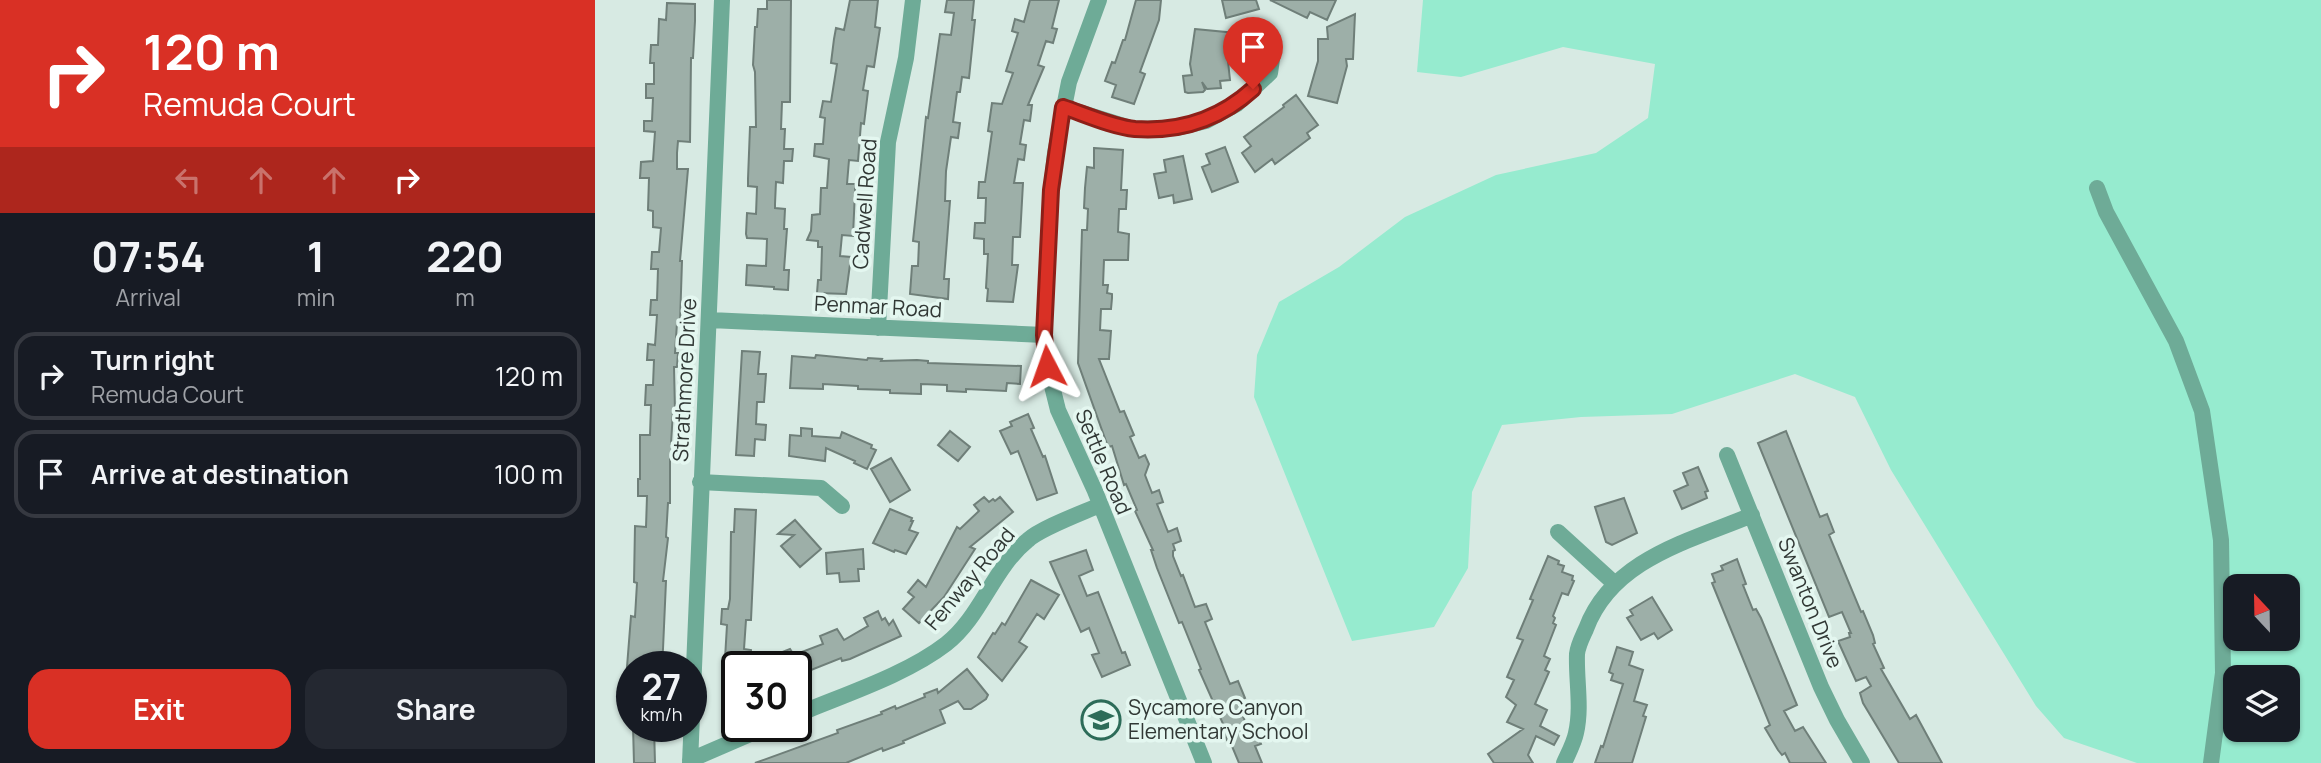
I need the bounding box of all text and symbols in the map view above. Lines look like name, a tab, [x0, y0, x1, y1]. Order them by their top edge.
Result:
pin	[1223, 17, 1283, 89]
text: 120 m	[143, 18, 280, 85]
icon: right	[28, 28, 119, 119]
icon: arrive	[1234, 28, 1272, 66]
text: Remuda Court	[143, 82, 356, 126]
street label: Cadwell Road	[845, 138, 883, 270]
icon: left	[169, 161, 207, 199]
icon: ahead	[242, 161, 280, 199]
icon: ahead	[315, 161, 353, 199]
icon: right	[388, 161, 426, 199]
text: 07:54	[91, 227, 206, 285]
text: 1	[307, 227, 325, 285]
text: 220	[426, 227, 504, 285]
text: Arrival	[116, 281, 181, 313]
text: min	[297, 281, 335, 313]
text: m	[455, 281, 475, 313]
street label: Penmar Road	[813, 289, 943, 323]
street label: Strathmore Drive	[666, 297, 702, 463]
position arrow	[1010, 329, 1084, 403]
text: Turn right	[91, 342, 215, 378]
icon: right	[32, 357, 70, 395]
text: 120 m	[495, 358, 563, 394]
text: Remuda Court	[91, 378, 244, 410]
street label: Settle Road	[1069, 405, 1139, 519]
icon: arrive	[32, 455, 70, 493]
text: Arrive at destination	[91, 456, 349, 492]
text: 100 m	[494, 456, 563, 492]
street label: Fenway Road	[918, 521, 1021, 636]
street label: Swanton Drive	[1772, 533, 1850, 672]
north arrow	[2223, 574, 2299, 651]
map controls	[2223, 574, 2300, 742]
speed limit sign: 30	[721, 651, 812, 742]
text: 27	[642, 663, 681, 711]
button: layers	[2223, 665, 2300, 742]
button: Exit	[28, 669, 291, 749]
button: Share	[305, 669, 567, 749]
place label: Sycamore Canyon Elementary School	[1128, 693, 1309, 745]
school or university icon: Sycamore Canyon Elementary School	[1080, 699, 1122, 741]
text: km/h	[641, 702, 682, 726]

